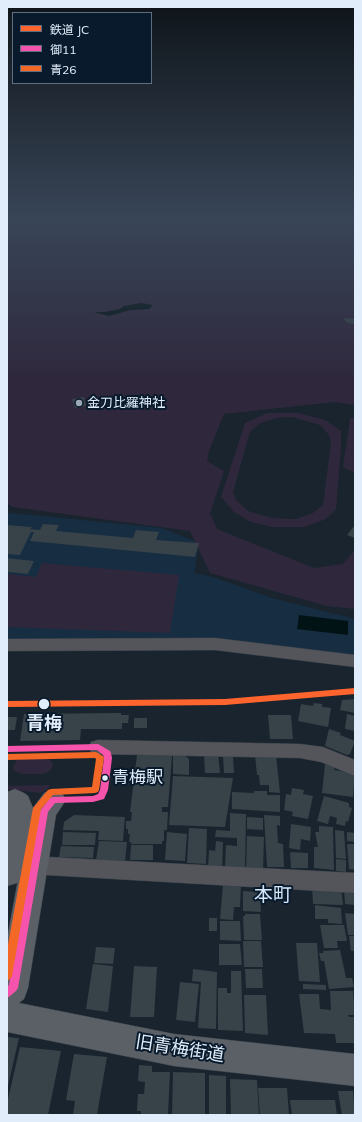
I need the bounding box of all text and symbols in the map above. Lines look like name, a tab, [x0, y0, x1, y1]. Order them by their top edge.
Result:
legend	[12, 12, 152, 84]
text: 鉄道 JC	[50, 22, 89, 37]
text: 御11	[50, 42, 76, 57]
text: 青26	[50, 62, 76, 77]
place label: 金刀比羅神社	[87, 395, 165, 411]
marker: 金刀比羅神社	[74, 398, 84, 408]
marker: 青梅	[37, 697, 51, 711]
place label: 青梅	[26, 713, 62, 735]
place label: 青梅駅	[112, 768, 163, 788]
marker: 青梅駅	[100, 773, 110, 783]
district label: 本町	[254, 884, 292, 906]
street label: 旧青梅街道	[134, 1031, 226, 1067]

